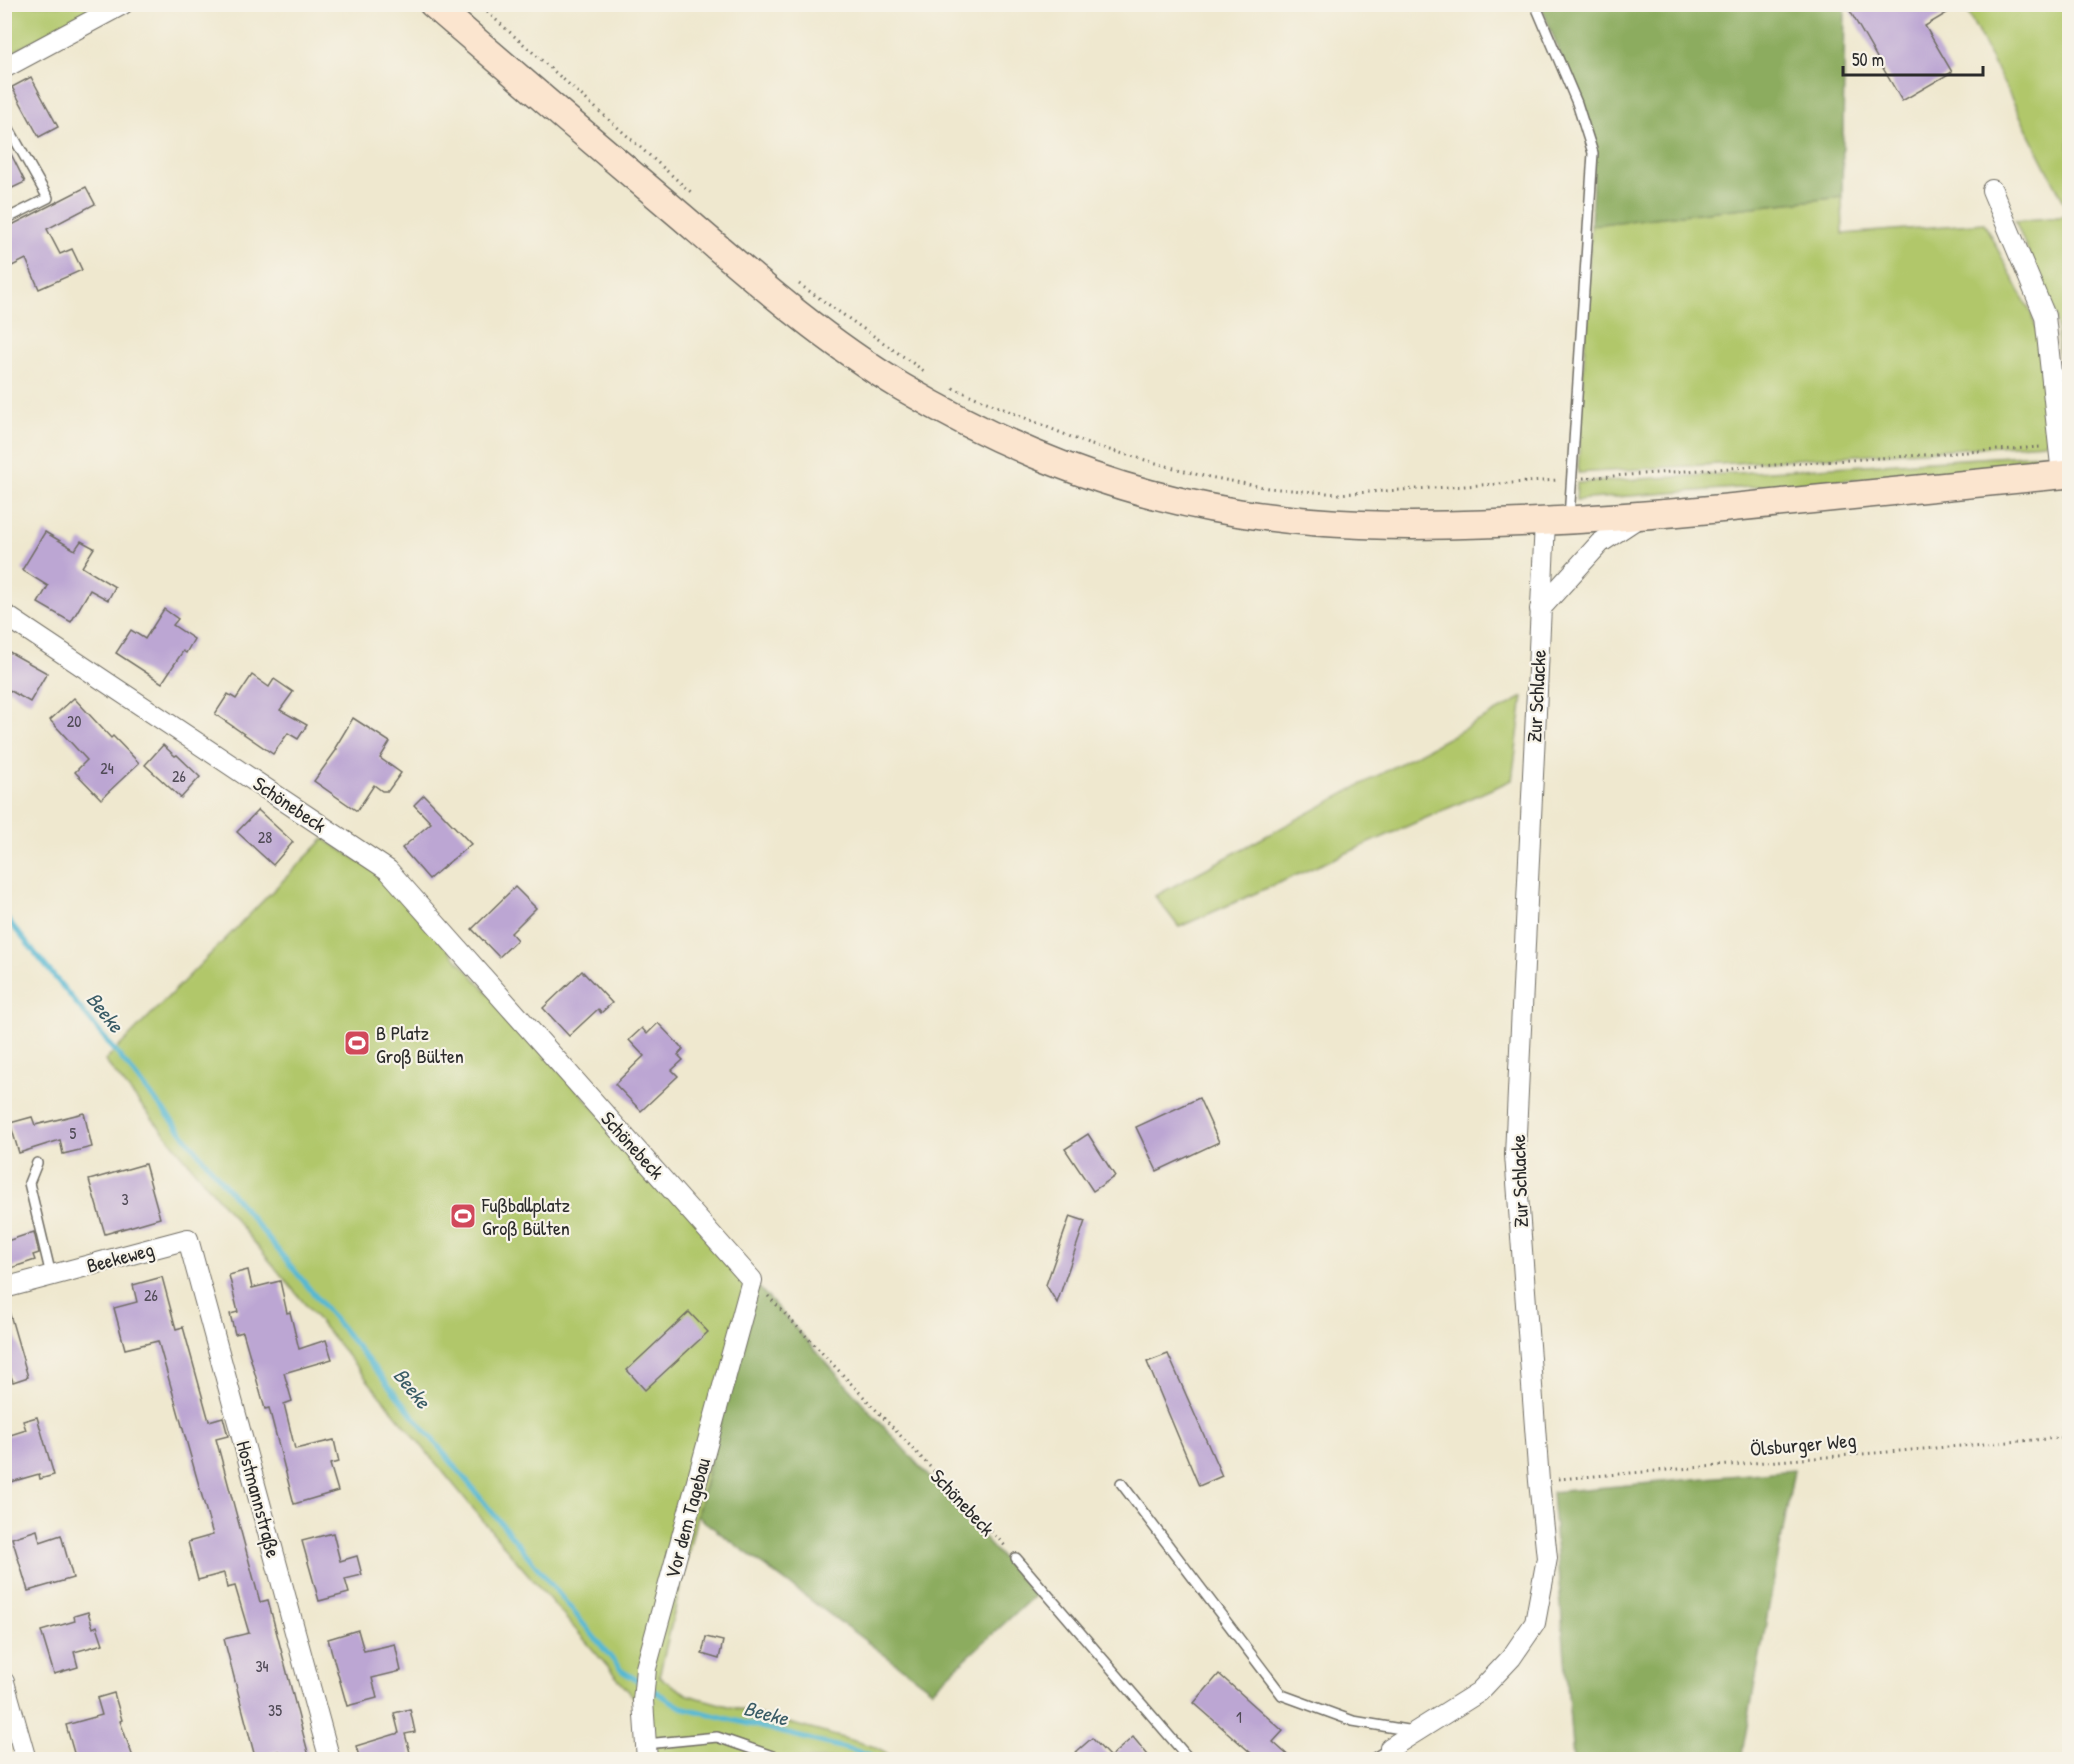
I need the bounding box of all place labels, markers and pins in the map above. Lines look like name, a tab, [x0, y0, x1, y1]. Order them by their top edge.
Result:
place label: B Platz Groß Bülten	[376, 1019, 464, 1069]
sports icon: B Platz Groß Bülten	[342, 1028, 372, 1058]
place label: Fußballplatz Groß Bülten	[481, 1191, 570, 1241]
sports icon: Fußballplatz Groß Bülten	[448, 1201, 478, 1231]

